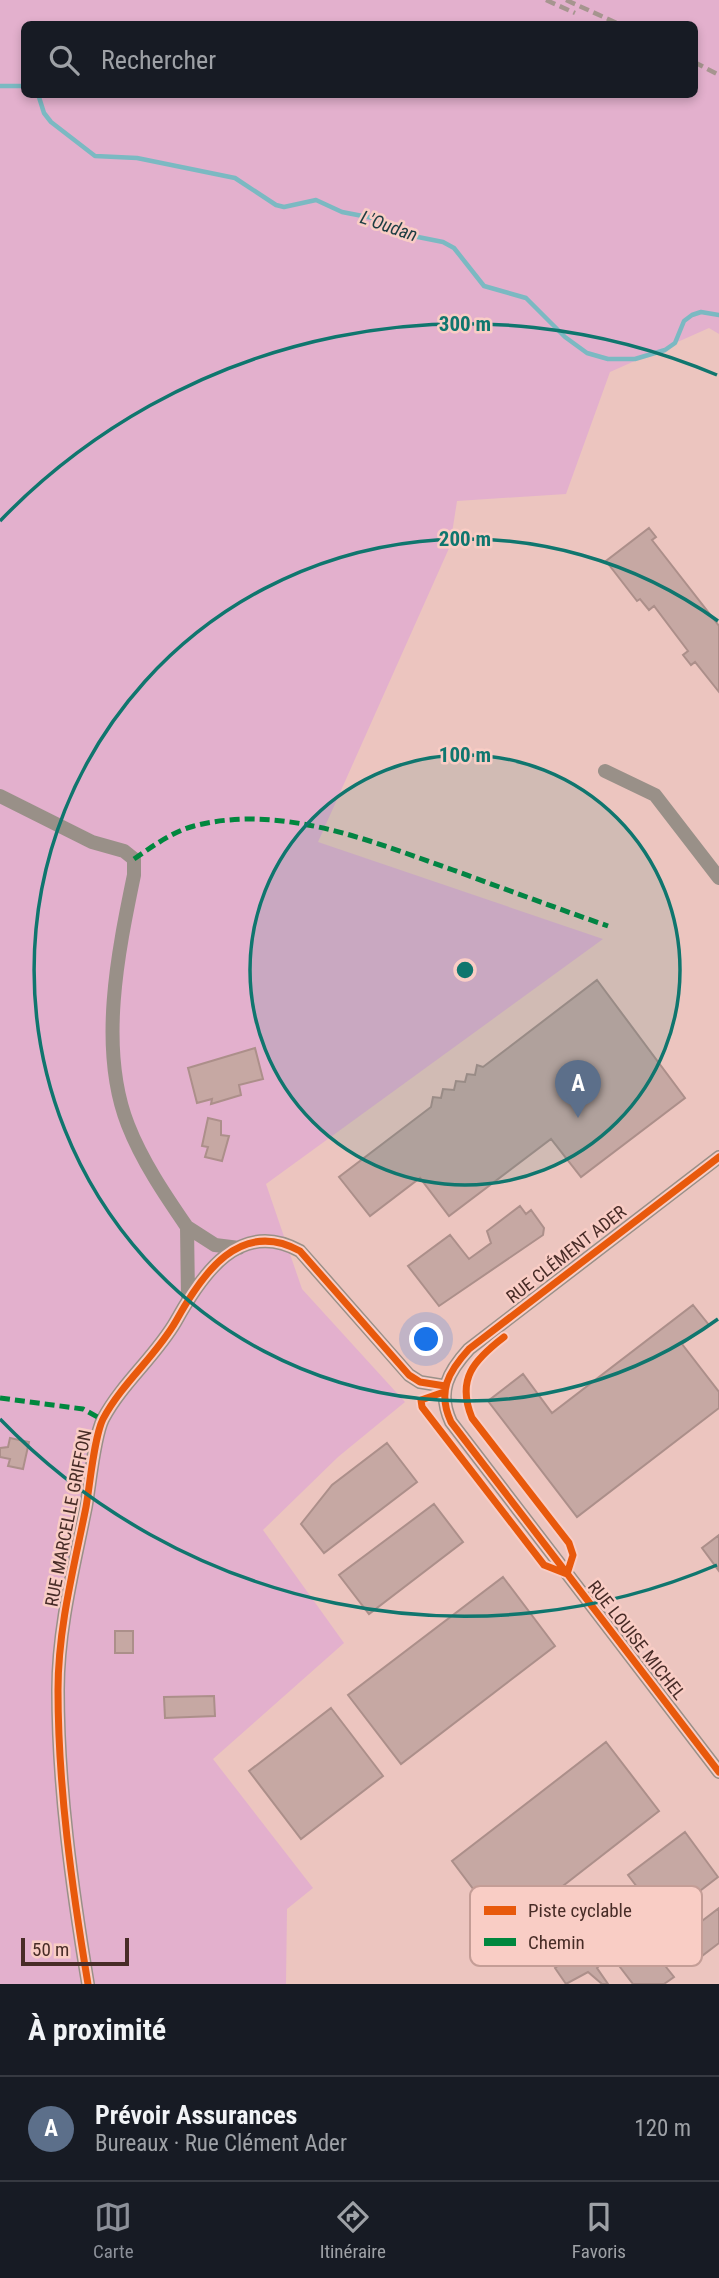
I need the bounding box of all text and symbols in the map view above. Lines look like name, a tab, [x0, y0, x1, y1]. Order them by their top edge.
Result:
search box	[21, 21, 698, 98]
icon: search	[45, 41, 83, 79]
text: Rechercher	[101, 45, 216, 75]
water label: L'Oudan	[357, 206, 421, 246]
text: 300 m	[439, 312, 491, 336]
text: 200 m	[439, 527, 491, 551]
text: 100 m	[439, 743, 491, 767]
centre of rings	[453, 958, 477, 982]
pin: A	[555, 1060, 601, 1118]
street label: RUE CLÉMENT ADER	[502, 1200, 630, 1307]
your location	[409, 1322, 443, 1356]
street label: RUE MARCELLE GRIFFON	[41, 1428, 95, 1608]
street label: RUE LOUISE MICHEL	[584, 1576, 690, 1704]
legend	[470, 1886, 702, 1966]
text: Piste cyclable	[528, 1899, 632, 1922]
text: Chemin	[528, 1931, 585, 1954]
scale bar	[21, 1935, 130, 1967]
text: 50 m	[32, 1938, 69, 1961]
text: À proximité	[28, 2012, 166, 2047]
text: Prévoir Assurances	[95, 2100, 297, 2130]
text: A	[44, 2115, 58, 2142]
text: 120 m	[634, 2115, 691, 2142]
text: Bureaux · Rue Clément Ader	[95, 2130, 347, 2157]
tab: Carte	[93, 2198, 134, 2263]
tab: Itinéraire	[320, 2198, 386, 2263]
tab: Favoris	[572, 2198, 626, 2263]

